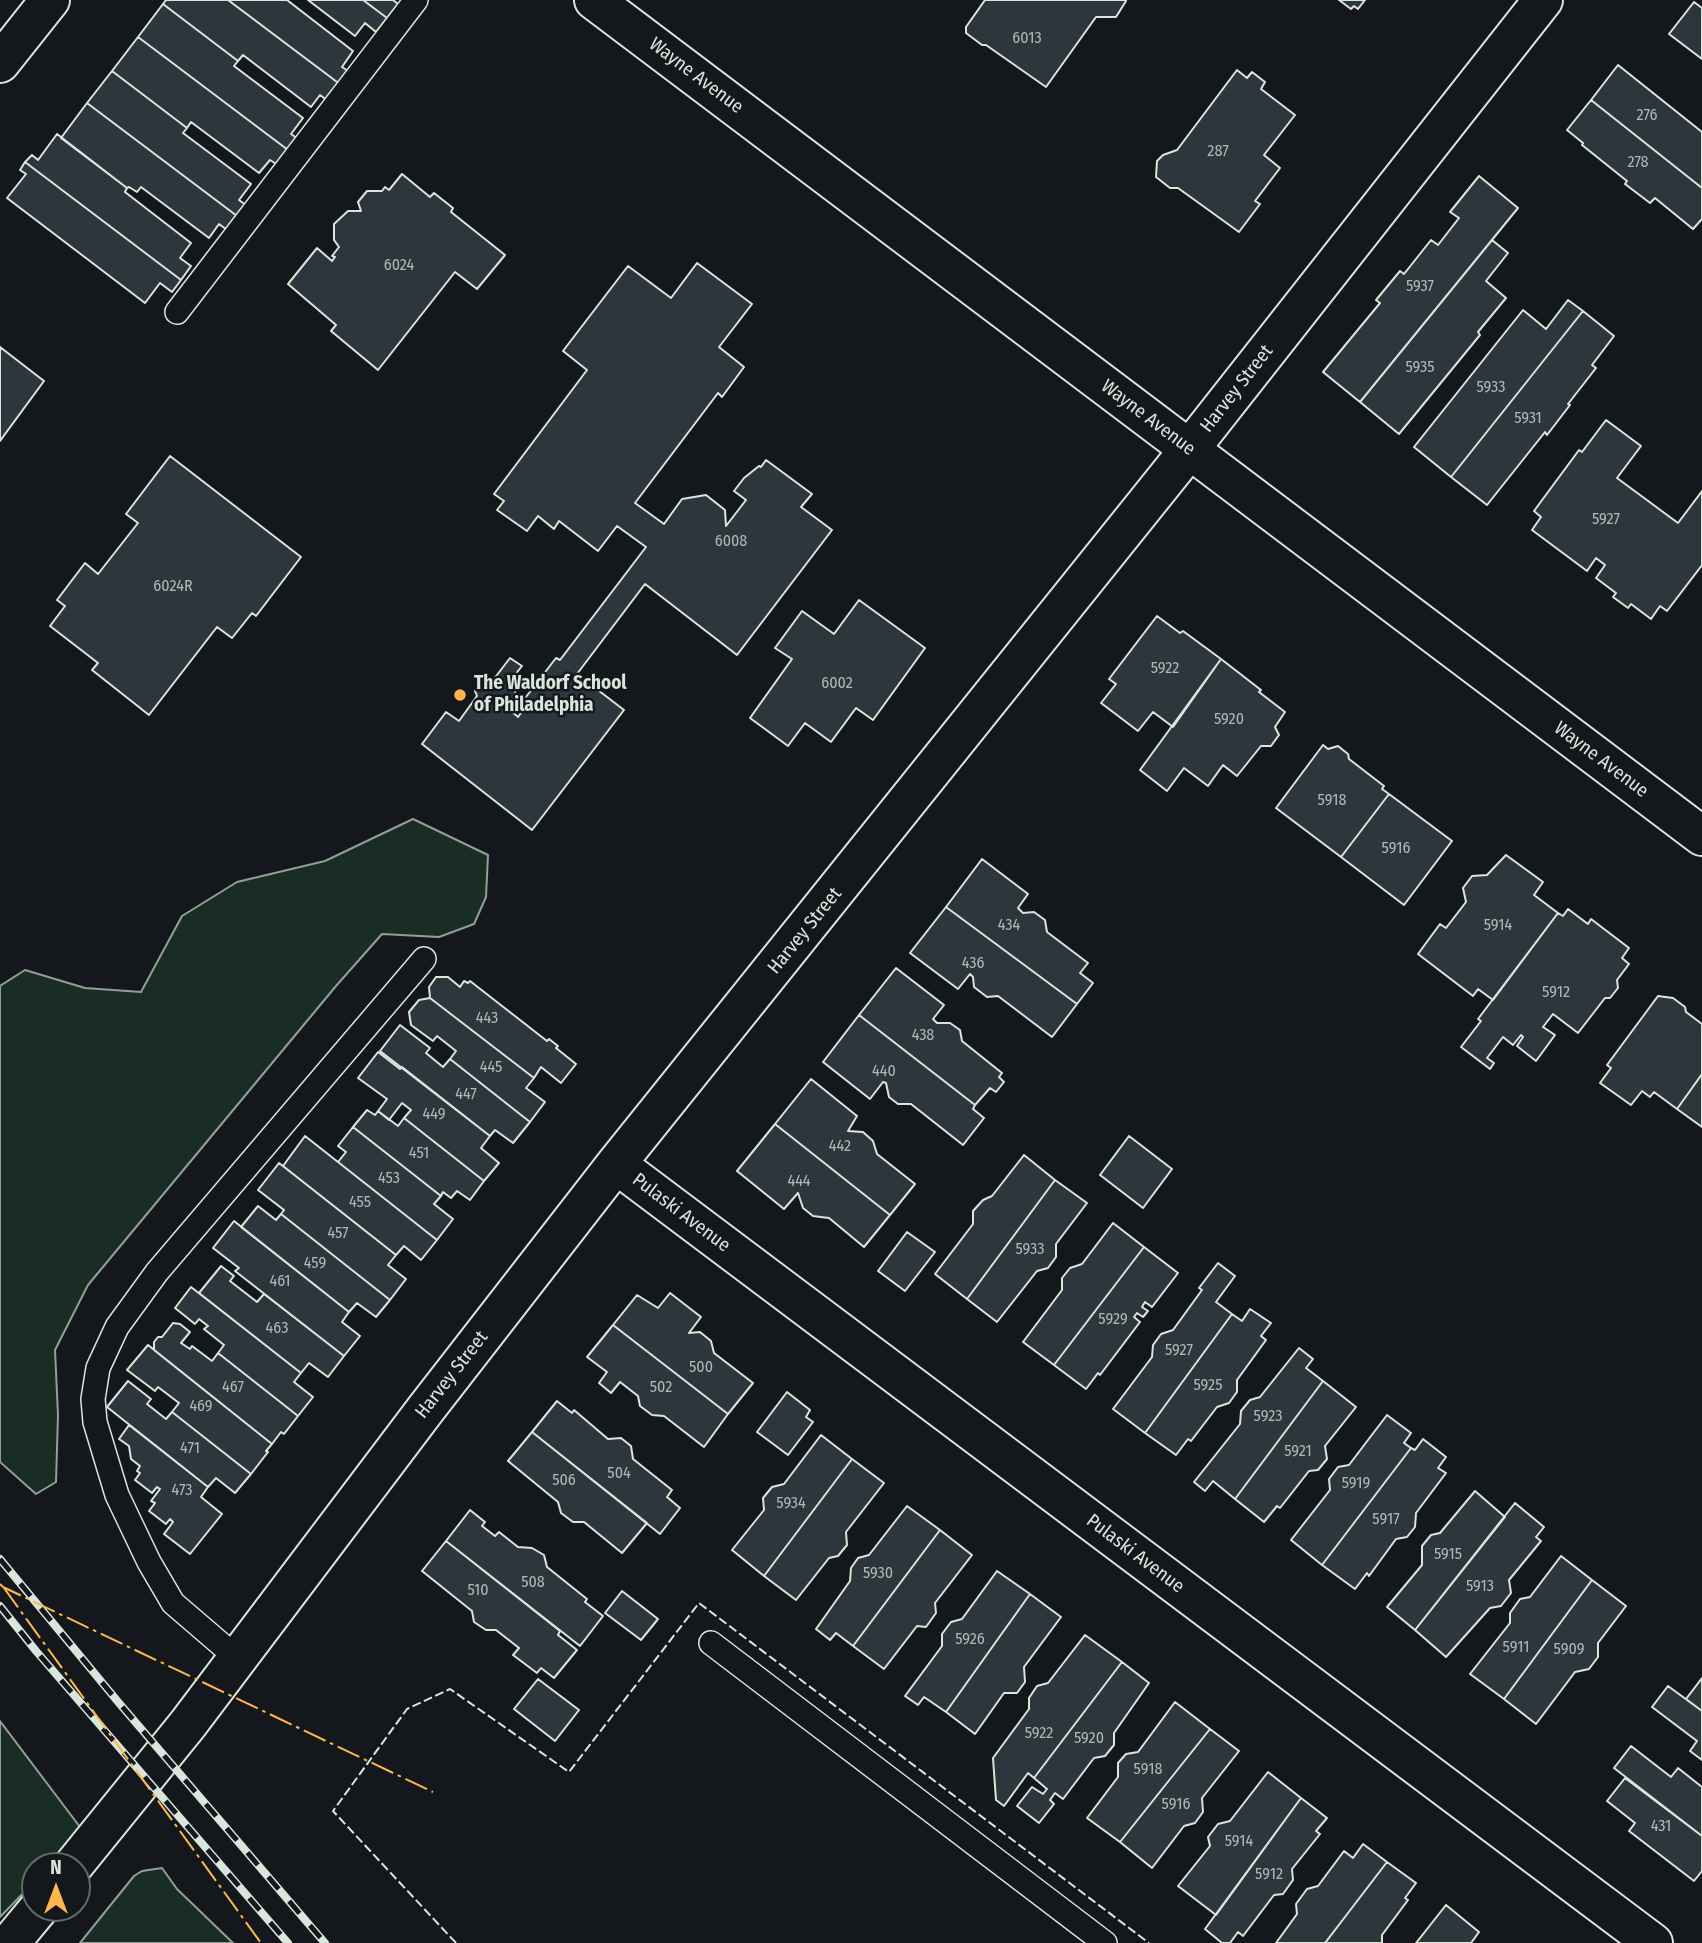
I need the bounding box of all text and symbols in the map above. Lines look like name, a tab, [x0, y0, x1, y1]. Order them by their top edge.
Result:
house number: 6013	[1012, 29, 1042, 49]
street label: Wayne Avenue	[644, 33, 748, 119]
house number: 276	[1637, 106, 1657, 126]
house number: 287	[1207, 142, 1229, 162]
house number: 278	[1627, 153, 1649, 173]
house number: 6024	[384, 256, 414, 276]
house number: 5937	[1406, 277, 1434, 297]
street label: Harvey Street	[1196, 341, 1278, 437]
house number: 5935	[1405, 358, 1435, 378]
street label: Wayne Avenue	[1096, 375, 1200, 461]
house number: 5933	[1477, 378, 1505, 398]
house number: 5931	[1514, 409, 1542, 429]
house number: 5927	[1592, 510, 1620, 530]
house number: 6008	[715, 532, 747, 552]
house number: 6024R	[153, 577, 193, 597]
house number: 5922	[1151, 659, 1179, 679]
place label: The Waldorf School of Philadelphia	[474, 673, 627, 717]
house number: 6002	[821, 674, 853, 694]
marker: The Waldorf School of Philadelphia	[452, 687, 468, 703]
house number: 5920	[1214, 710, 1244, 730]
street label: Wayne Avenue	[1549, 717, 1653, 803]
house number: 5918	[1318, 791, 1346, 811]
house number: 5916	[1382, 839, 1410, 859]
street label: Harvey Street	[763, 883, 847, 979]
house number: 434	[998, 916, 1020, 936]
house number: 5914	[1484, 916, 1512, 936]
house number: 436	[962, 954, 984, 974]
house number: 5912	[1542, 983, 1570, 1003]
house number: 443	[476, 1009, 498, 1029]
house number: 438	[912, 1026, 934, 1046]
house number: 445	[480, 1058, 502, 1078]
house number: 440	[872, 1062, 896, 1082]
house number: 447	[455, 1085, 477, 1105]
house number: 449	[423, 1105, 445, 1125]
house number: 442	[829, 1137, 851, 1157]
house number: 451	[409, 1144, 429, 1164]
house number: 453	[378, 1169, 400, 1189]
street label: Pulaski Avenue	[627, 1169, 735, 1257]
house number: 444	[787, 1172, 811, 1192]
house number: 455	[349, 1193, 371, 1213]
house number: 457	[327, 1224, 349, 1244]
house number: 5933	[1016, 1240, 1044, 1260]
house number: 459	[304, 1254, 326, 1274]
house number: 461	[269, 1272, 291, 1292]
house number: 5929	[1098, 1310, 1128, 1330]
house number: 463	[266, 1319, 288, 1339]
street label: Harvey Street	[411, 1327, 493, 1423]
house number: 5927	[1165, 1341, 1193, 1361]
house number: 500	[689, 1358, 713, 1378]
house number: 5925	[1193, 1376, 1223, 1396]
house number: 467	[222, 1378, 244, 1398]
house number: 502	[650, 1378, 672, 1398]
house number: 469	[189, 1397, 213, 1417]
house number: 5923	[1254, 1407, 1282, 1427]
house number: 471	[180, 1439, 200, 1459]
house number: 5921	[1284, 1442, 1312, 1462]
house number: 504	[607, 1464, 631, 1484]
house number: 506	[552, 1471, 576, 1491]
house number: 5919	[1342, 1474, 1370, 1494]
house number: 473	[171, 1481, 193, 1501]
house number: 5934	[776, 1494, 806, 1514]
street label: Pulaski Avenue	[1081, 1510, 1189, 1598]
house number: 5917	[1372, 1510, 1400, 1530]
house number: 5915	[1434, 1545, 1462, 1565]
house number: 5930	[863, 1564, 893, 1584]
house number: 508	[521, 1573, 545, 1593]
house number: 5913	[1466, 1577, 1494, 1597]
house number: 510	[467, 1581, 489, 1601]
house number: 5926	[955, 1630, 985, 1650]
house number: 5911	[1503, 1638, 1529, 1658]
house number: 5909	[1554, 1640, 1584, 1660]
house number: 5922	[1025, 1724, 1053, 1744]
house number: 5920	[1074, 1729, 1104, 1749]
house number: 5918	[1134, 1760, 1162, 1780]
house number: 5916	[1162, 1795, 1190, 1815]
house number: 431	[1651, 1817, 1671, 1837]
house number: 5914	[1225, 1832, 1253, 1852]
north arrow	[21, 1852, 91, 1922]
text: N	[50, 1856, 62, 1879]
house number: 5912	[1255, 1865, 1283, 1885]

